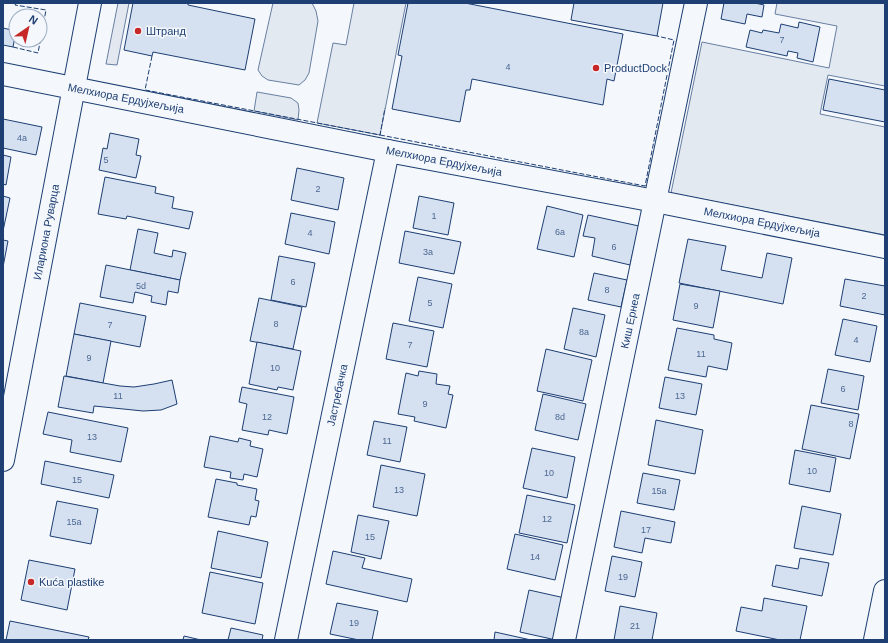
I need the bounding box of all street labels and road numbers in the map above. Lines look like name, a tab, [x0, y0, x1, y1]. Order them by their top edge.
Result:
street label: Мелхиора Ердујхељија	[67, 81, 186, 115]
street label: Мелхиора Ердујхељија	[385, 144, 504, 178]
street label: Илариона Руварца	[31, 182, 61, 281]
street label: Мелхиора Ердујхељија	[703, 205, 822, 239]
street label: Киш Ернеа	[618, 291, 642, 350]
street label: Јастребачка	[325, 362, 350, 427]

